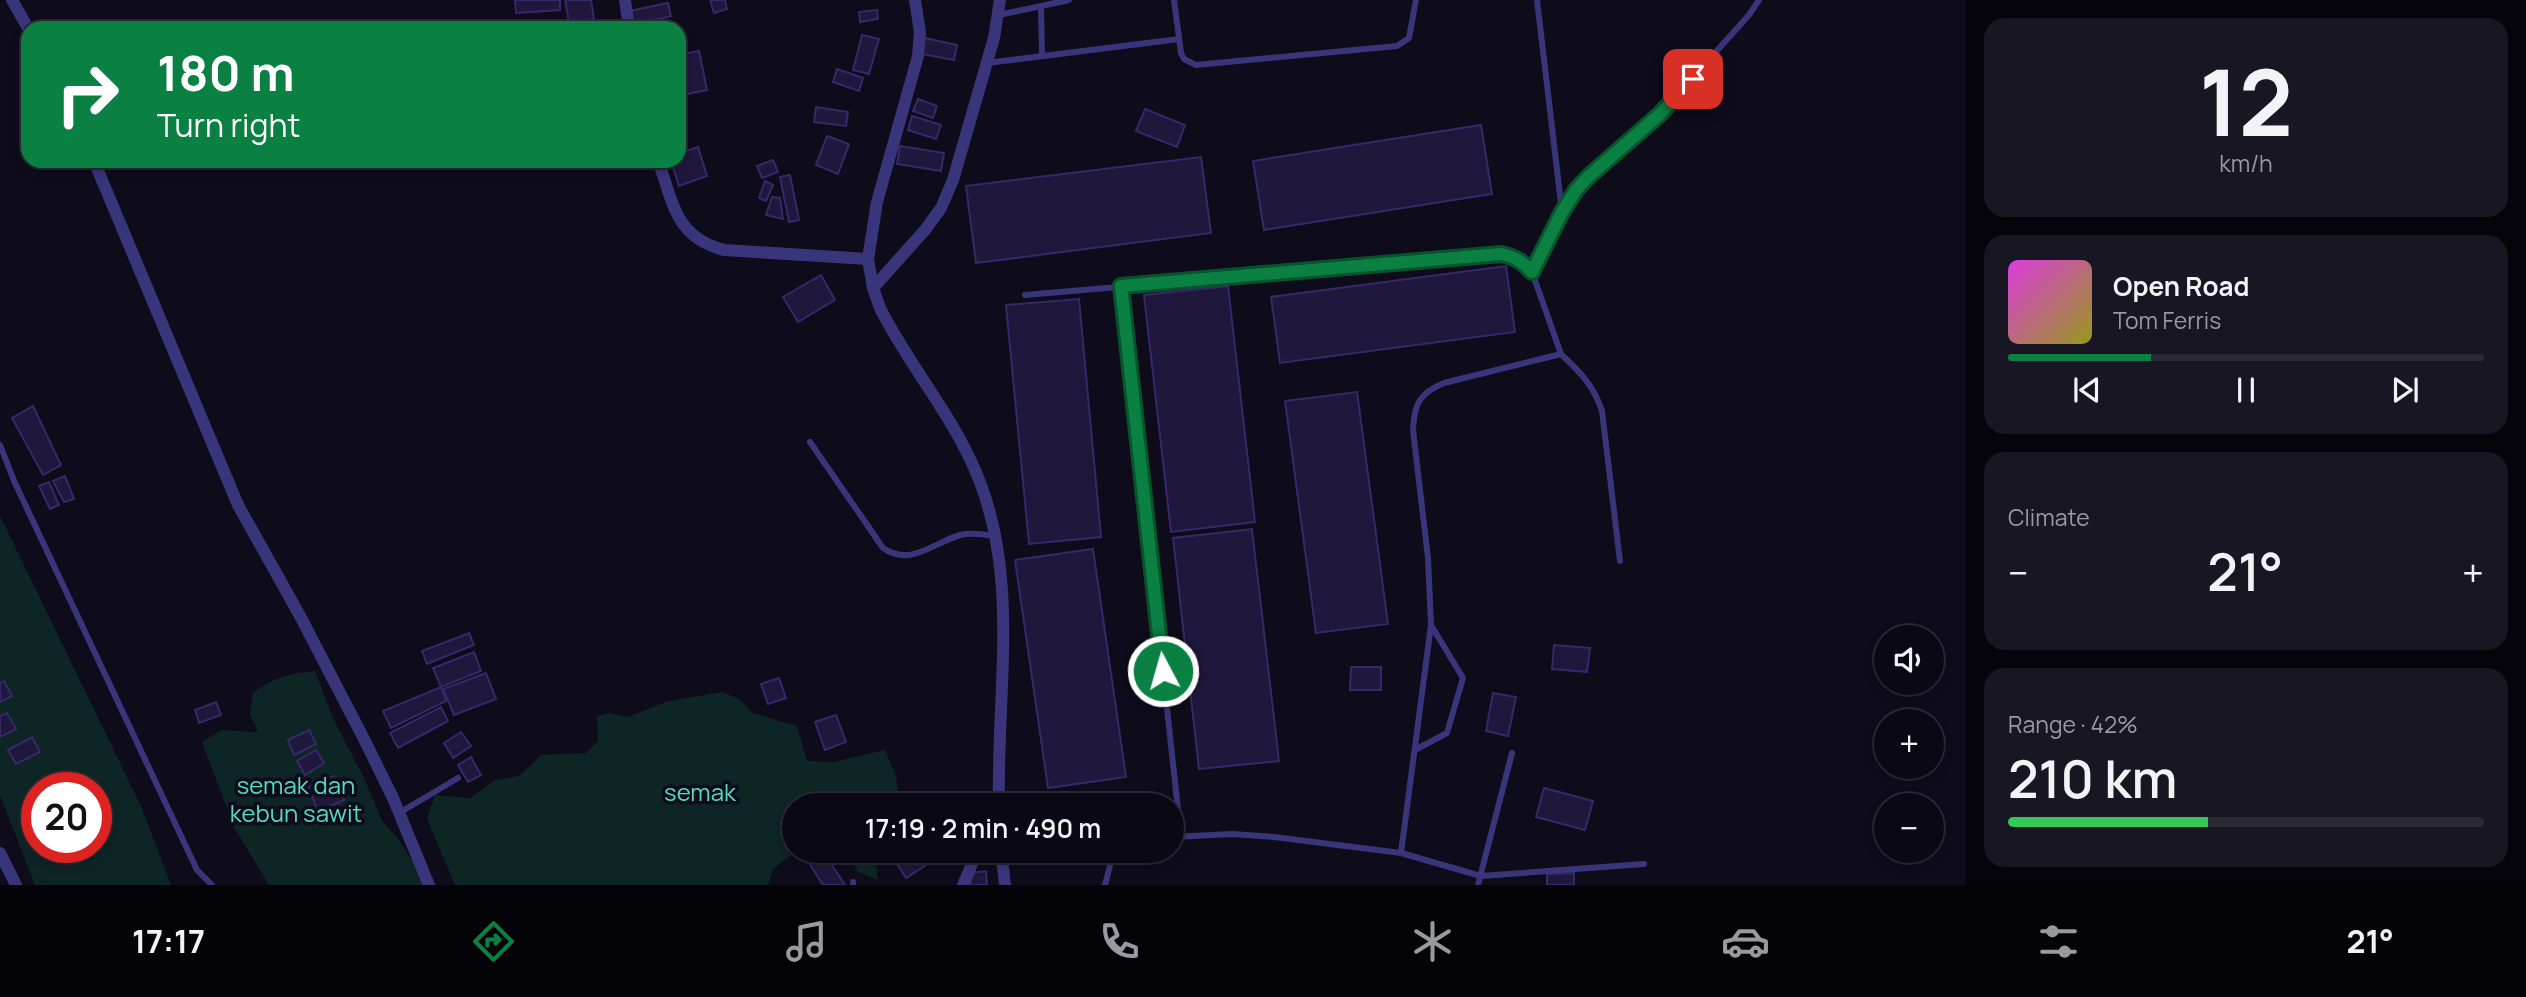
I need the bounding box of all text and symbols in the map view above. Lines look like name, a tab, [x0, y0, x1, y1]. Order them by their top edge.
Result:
text: 180 m	[157, 39, 295, 106]
text: 12	[2199, 39, 2293, 163]
icon: right	[42, 49, 133, 140]
pin	[1663, 49, 1723, 109]
icon: arrive	[1674, 60, 1712, 98]
text: Turn right	[157, 103, 300, 147]
text: km/h	[2219, 147, 2273, 179]
text: Open Road	[2113, 268, 2249, 304]
text: Tom Ferris	[2113, 304, 2221, 336]
icon: previous	[2068, 371, 2106, 409]
icon: pause	[2227, 371, 2265, 409]
icon: next	[2386, 371, 2424, 409]
text: Climate	[2008, 501, 2090, 533]
text: 21°	[2207, 536, 2283, 607]
text: −	[2008, 546, 2029, 598]
text: +	[2462, 546, 2484, 598]
map controls	[1874, 625, 1944, 863]
button: sound	[1874, 625, 1944, 695]
position arrow	[1126, 634, 1200, 708]
text: Range · 42%	[2008, 708, 2138, 740]
button: +	[1874, 709, 1944, 779]
text: 210 km	[2008, 743, 2177, 814]
park label: semak dan kebun sawit	[230, 768, 362, 829]
speed limit sign: 20	[21, 772, 112, 863]
park label: semak	[664, 775, 737, 808]
button: −	[1874, 793, 1944, 863]
text: 17:19 · 2 min · 490 m	[865, 810, 1101, 846]
icon: directions	[469, 917, 518, 966]
icon: music	[782, 917, 831, 966]
icon: phone	[1095, 917, 1144, 966]
icon: climate	[1408, 917, 1457, 966]
icon: car	[1721, 917, 1770, 966]
icon: filters	[2034, 917, 2083, 966]
text: 17:17	[132, 919, 205, 963]
text: 21°	[2347, 919, 2394, 963]

